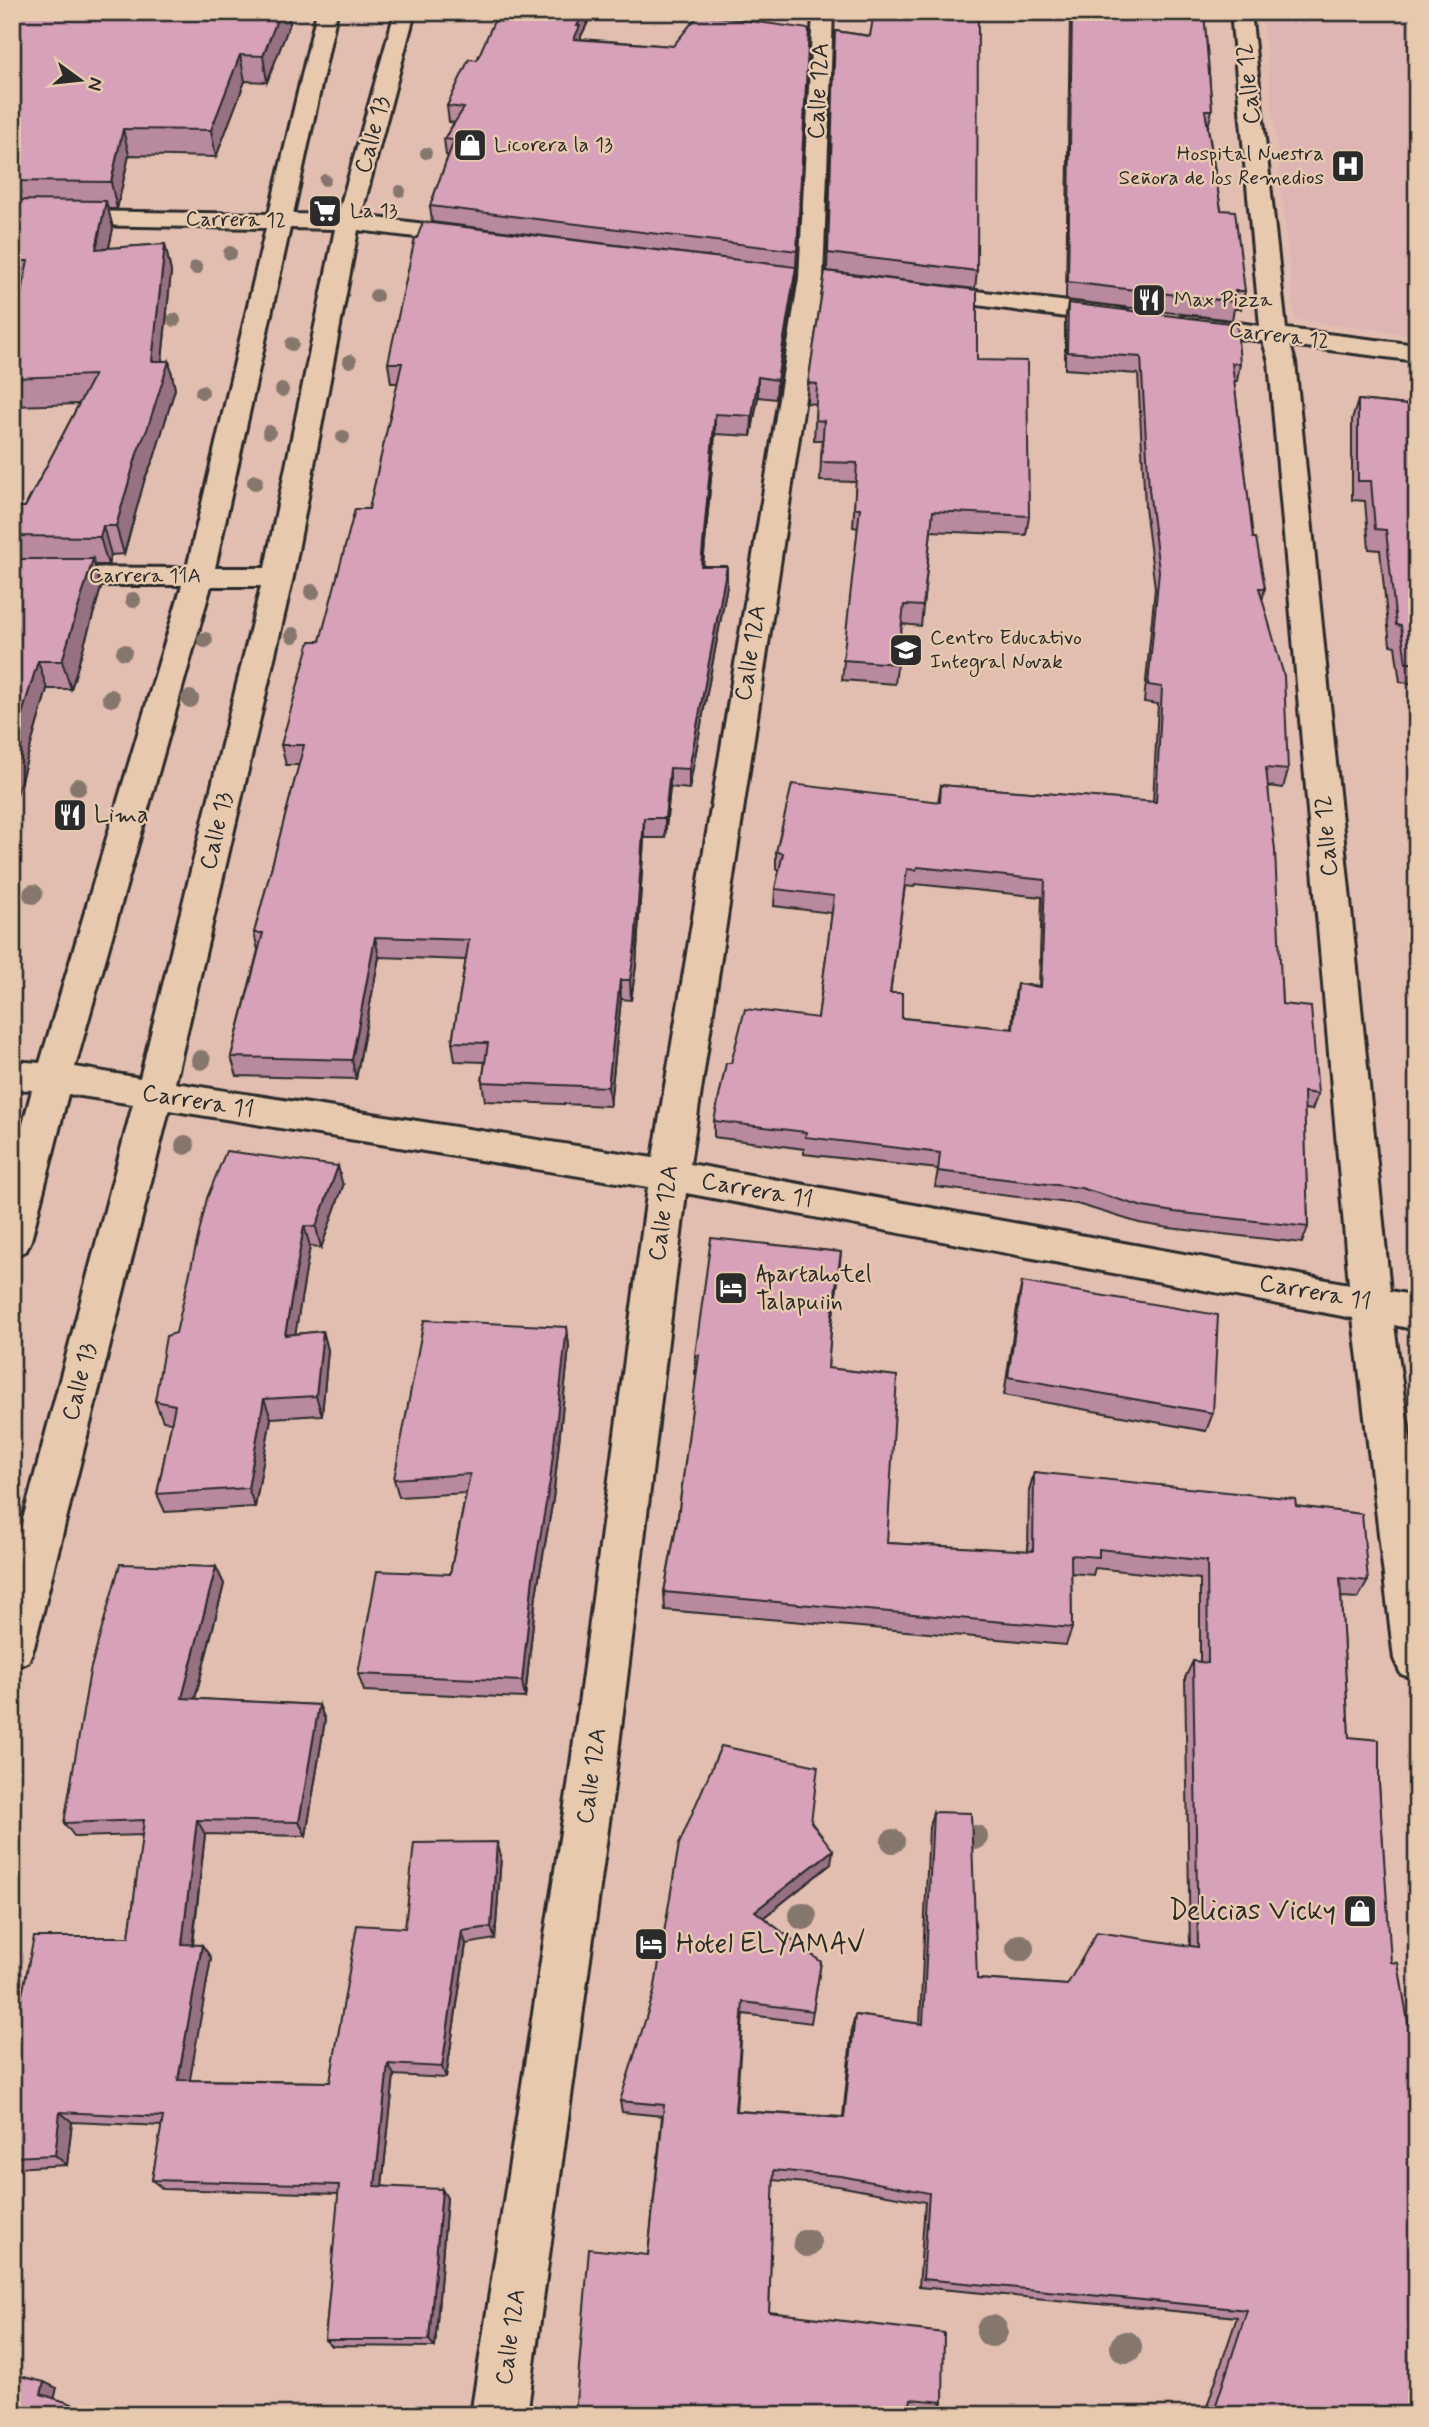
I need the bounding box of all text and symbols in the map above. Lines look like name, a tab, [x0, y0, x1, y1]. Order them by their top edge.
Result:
street label: Calle 12A	[801, 42, 837, 140]
street label: Calle 12	[1229, 42, 1269, 126]
north arrow	[46, 46, 116, 116]
text: N	[81, 75, 109, 93]
street label: Calle 13	[348, 93, 398, 177]
shop icon: Licorera la 13	[451, 126, 489, 164]
place label: Licorera la 13	[494, 131, 613, 159]
place label: Hospital Nuestra Señora de los Remedios	[1118, 140, 1324, 192]
hospital icon: Hospital Nuestra Señora de los Remedios	[1329, 147, 1367, 185]
supermarket icon: La 13	[306, 192, 344, 230]
place label: La 13	[350, 197, 398, 225]
street label: Carrera 12	[185, 205, 287, 235]
restaurant icon: Max Pizza	[1130, 281, 1168, 319]
place label: Max Pizza	[1174, 286, 1273, 314]
street label: Carrera 12	[1227, 316, 1331, 356]
street label: Carrera 11A	[89, 562, 201, 590]
street label: Calle 12A	[728, 603, 774, 703]
place label: Centro Educativo Integral Novak	[930, 624, 1082, 677]
school or university icon: Centro Educativo Integral Novak	[887, 631, 925, 669]
street label: Calle 13	[193, 789, 241, 873]
street label: Calle 12	[1308, 794, 1346, 878]
restaurant icon: Lima	[51, 796, 89, 834]
place label: Lima	[94, 800, 149, 831]
street label: Carrera 11	[140, 1078, 256, 1126]
street label: Calle 12A	[642, 1163, 686, 1263]
street label: Carrera 11	[699, 1166, 815, 1216]
place label: Apartahotel Talapuiin	[756, 1259, 872, 1318]
street label: Carrera 11	[1257, 1268, 1373, 1318]
hotel icon: Apartahotel Talapuiin	[712, 1269, 750, 1307]
street label: Calle 13	[55, 1340, 105, 1424]
street label: Calle 12A	[570, 1726, 614, 1826]
shop icon: Delicias Vicky	[1341, 1892, 1379, 1930]
place label: Delicias Vicky	[1169, 1893, 1336, 1930]
hotel icon: Hotel ELYAMAV	[632, 1925, 670, 1963]
place label: Hotel ELYAMAV	[676, 1926, 865, 1963]
street label: Calle 12A	[489, 2287, 533, 2387]

